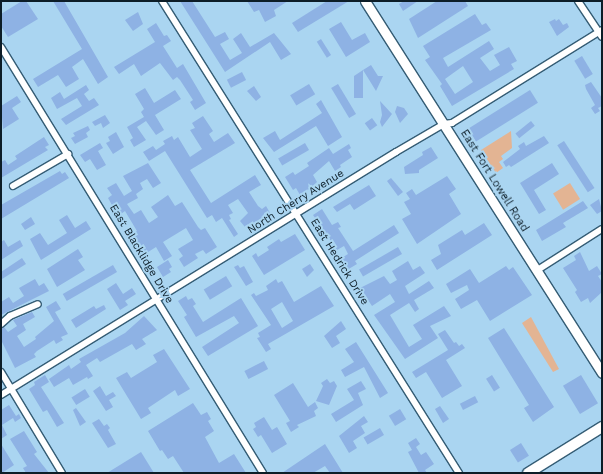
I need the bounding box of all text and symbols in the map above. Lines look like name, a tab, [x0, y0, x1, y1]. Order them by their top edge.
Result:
street label: East Fort Lowell Road	[457, 127, 531, 235]
street label: North Cherry Avenue	[245, 167, 347, 237]
street label: East Blacklidge Drive	[106, 202, 176, 306]
street label: East Hedrick Drive	[307, 216, 371, 308]

